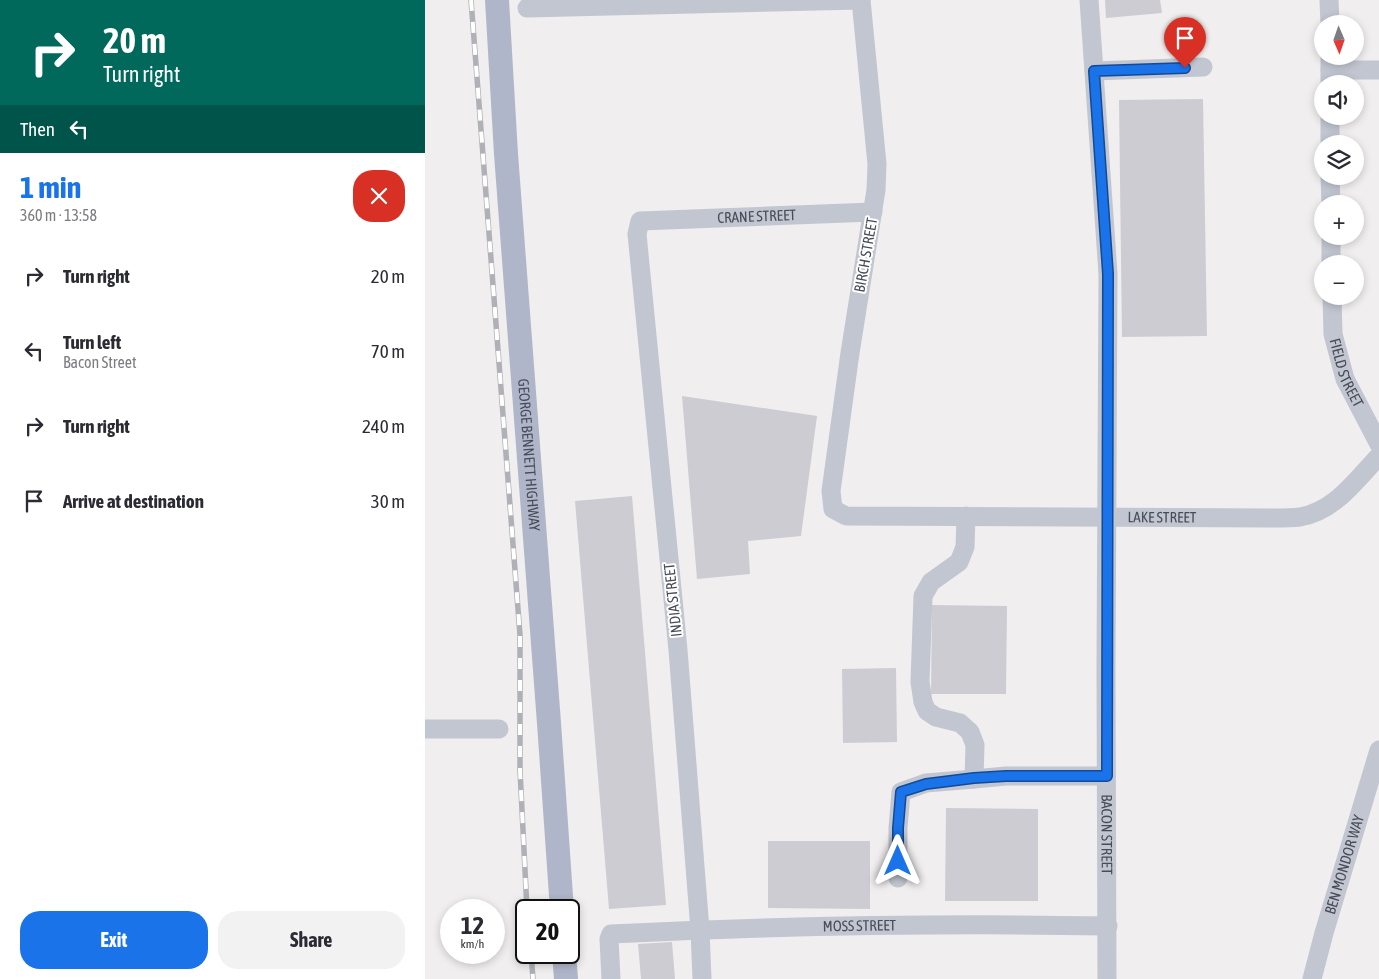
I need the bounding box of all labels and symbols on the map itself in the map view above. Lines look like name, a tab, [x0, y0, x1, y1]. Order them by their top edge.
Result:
north arrow	[1314, 15, 1364, 65]
pin	[1164, 17, 1206, 68]
street label: CRANE STREET	[717, 206, 797, 226]
street label: BIRCH STREET	[851, 216, 881, 294]
street label: FIELD STREET	[1327, 336, 1367, 410]
street label: GEORGE BENNETT HIGHWAY	[515, 378, 543, 532]
street label: LAKE STREET	[1128, 508, 1197, 526]
street label: INDIA STREET	[660, 562, 685, 638]
street label: BACON STREET	[1098, 794, 1116, 875]
street label: BEN MONDOR WAY	[1321, 812, 1367, 916]
position arrow	[871, 834, 923, 886]
speed limit sign: 20	[515, 899, 580, 964]
street label: MOSS STREET	[823, 916, 897, 935]

